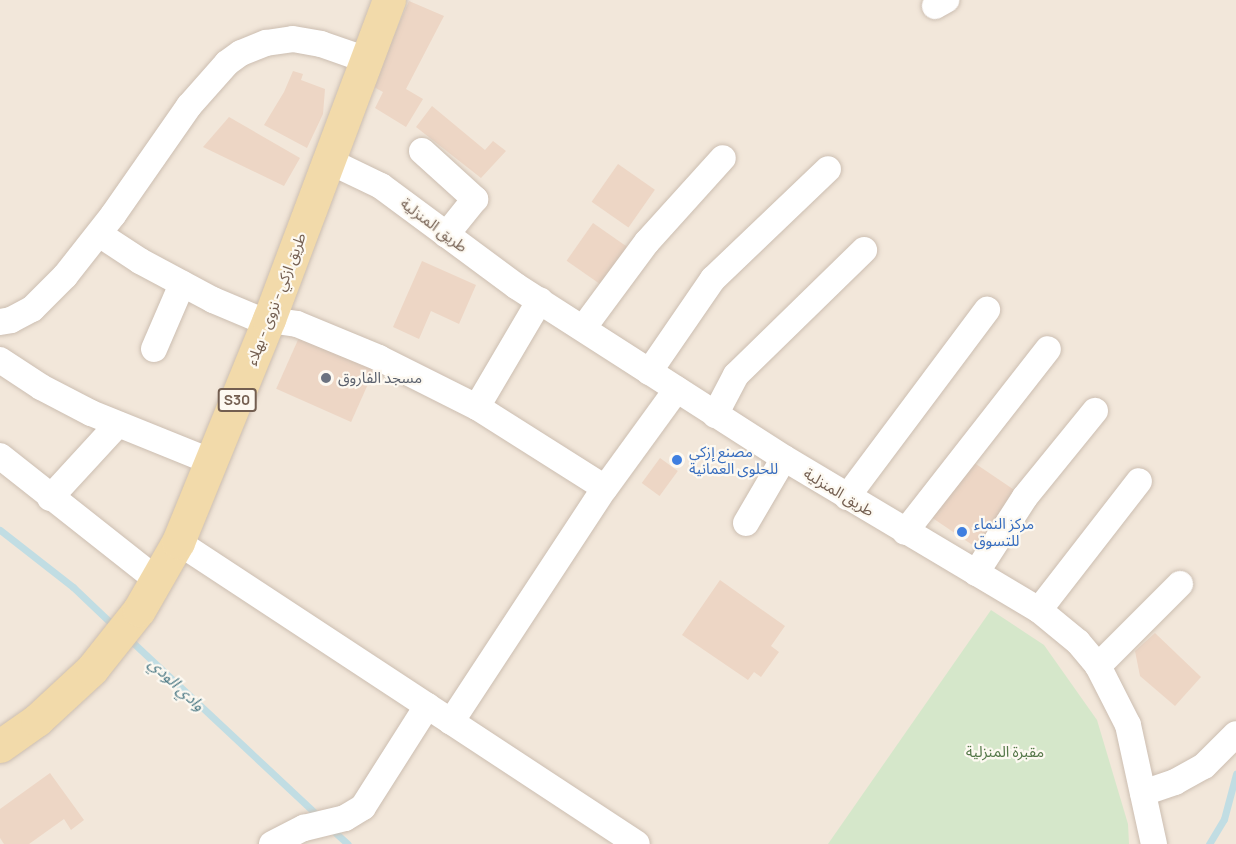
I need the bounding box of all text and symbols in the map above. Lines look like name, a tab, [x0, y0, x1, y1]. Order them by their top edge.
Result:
street label: طريق المنزلية	[397, 194, 471, 256]
street label: طريق ازكي - نزوى - بهلاء	[242, 230, 310, 368]
place label: مسجد الفاروق	[338, 369, 422, 387]
marker: مسجد الفاروق	[319, 371, 333, 385]
road number: S30	[218, 389, 256, 411]
place label: مصنع إزكي للحلوى العمانية	[689, 442, 778, 477]
marker: مصنع إزكي للحلوى العمانية	[670, 453, 684, 467]
street label: طريق المنزلية	[801, 464, 877, 520]
place label: مركز النماء للتسوق	[974, 514, 1034, 549]
marker: مركز النماء للتسوق	[955, 525, 969, 539]
water label: وادي الودي	[145, 653, 209, 715]
park label: مقبرة المنزلية	[966, 743, 1044, 761]

